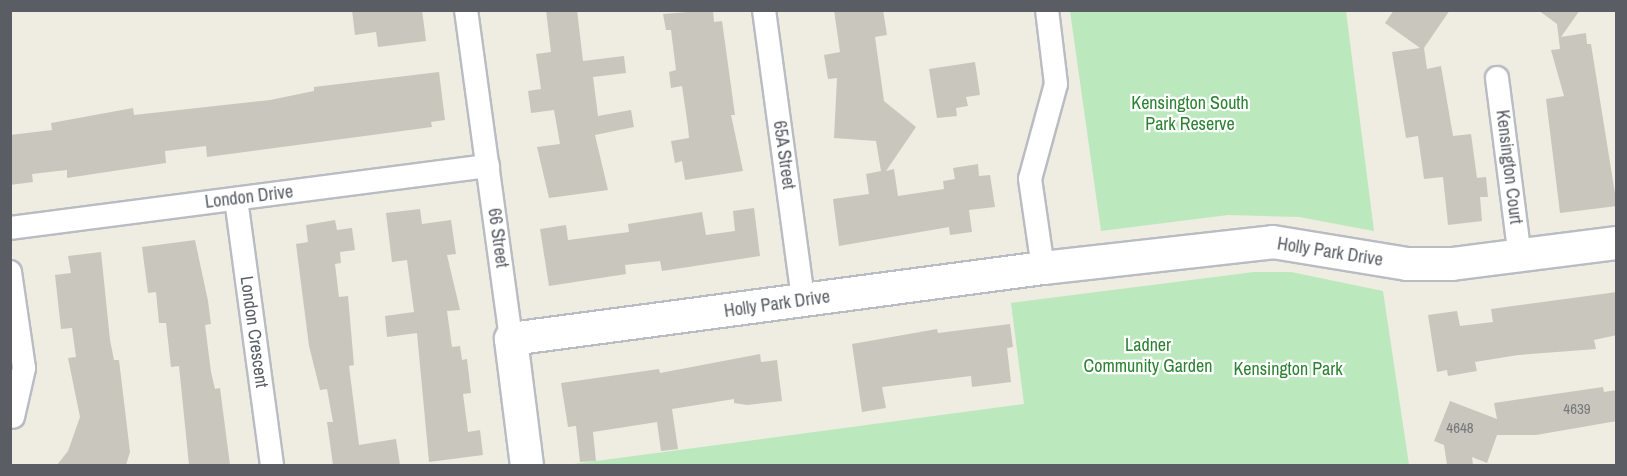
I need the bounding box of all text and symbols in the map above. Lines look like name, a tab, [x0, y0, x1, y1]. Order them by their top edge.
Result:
park label: Kensington South Park Reserve	[1131, 93, 1249, 136]
street label: Kensington Court	[1491, 109, 1527, 225]
street label: 65A Street	[768, 119, 800, 191]
street label: London Drive	[204, 181, 294, 213]
street label: 66 Street	[483, 207, 513, 269]
street label: Holly Park Drive	[1276, 233, 1384, 271]
street label: London Crescent	[235, 275, 273, 389]
street label: Holly Park Drive	[723, 286, 831, 322]
park label: Ladner Community Garden	[1084, 335, 1212, 378]
park label: Kensington Park	[1233, 358, 1343, 380]
house number: 4639	[1563, 400, 1591, 418]
house number: 4648	[1446, 419, 1474, 437]

